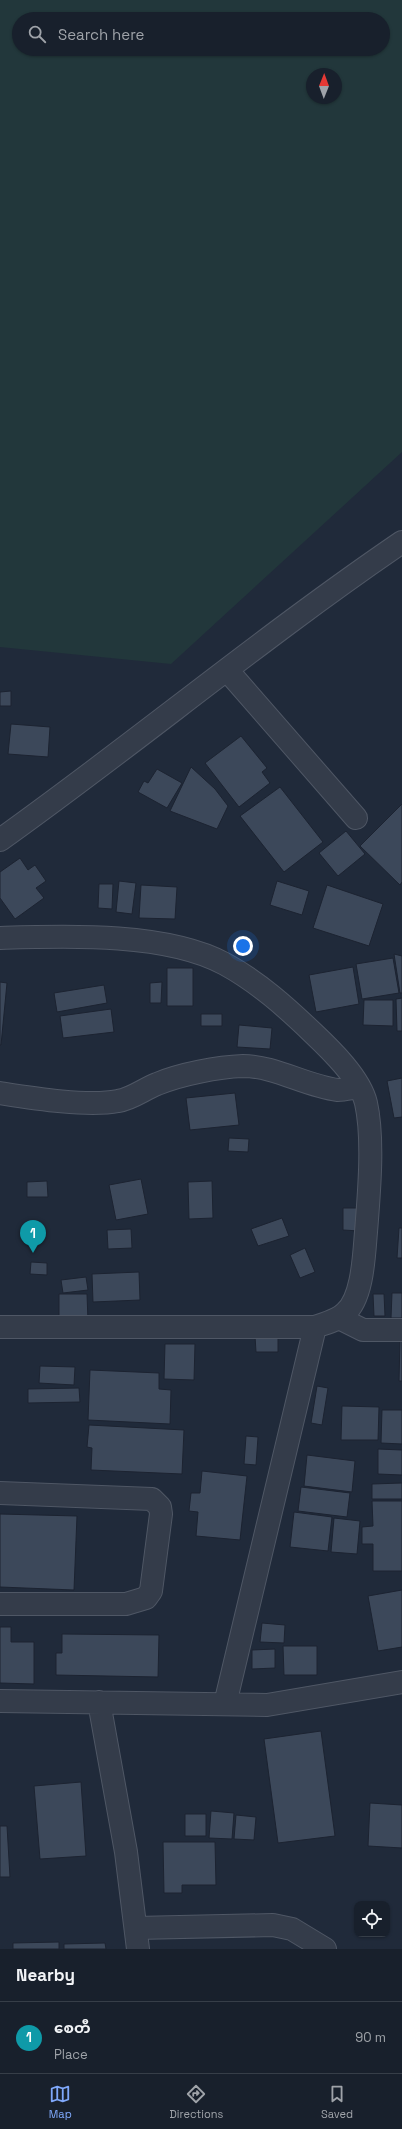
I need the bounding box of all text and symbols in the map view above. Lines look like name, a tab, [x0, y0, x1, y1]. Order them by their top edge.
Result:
search box	[12, 12, 390, 56]
icon: search	[26, 23, 48, 45]
text: Search here	[58, 25, 144, 44]
north arrow	[306, 68, 342, 104]
your location	[233, 936, 253, 956]
pin: 1	[20, 1220, 46, 1253]
map controls	[354, 1901, 390, 1937]
button: locate	[354, 1901, 390, 1937]
text: Nearby	[16, 1964, 75, 1986]
text: စေတီ	[54, 2018, 91, 2037]
text: 1	[26, 2029, 32, 2046]
text: 90 m	[355, 2029, 386, 2046]
text: Place	[54, 2046, 88, 2063]
tab: Map	[49, 2083, 72, 2121]
tab: Directions	[169, 2083, 223, 2121]
tab: Saved	[321, 2083, 353, 2121]

